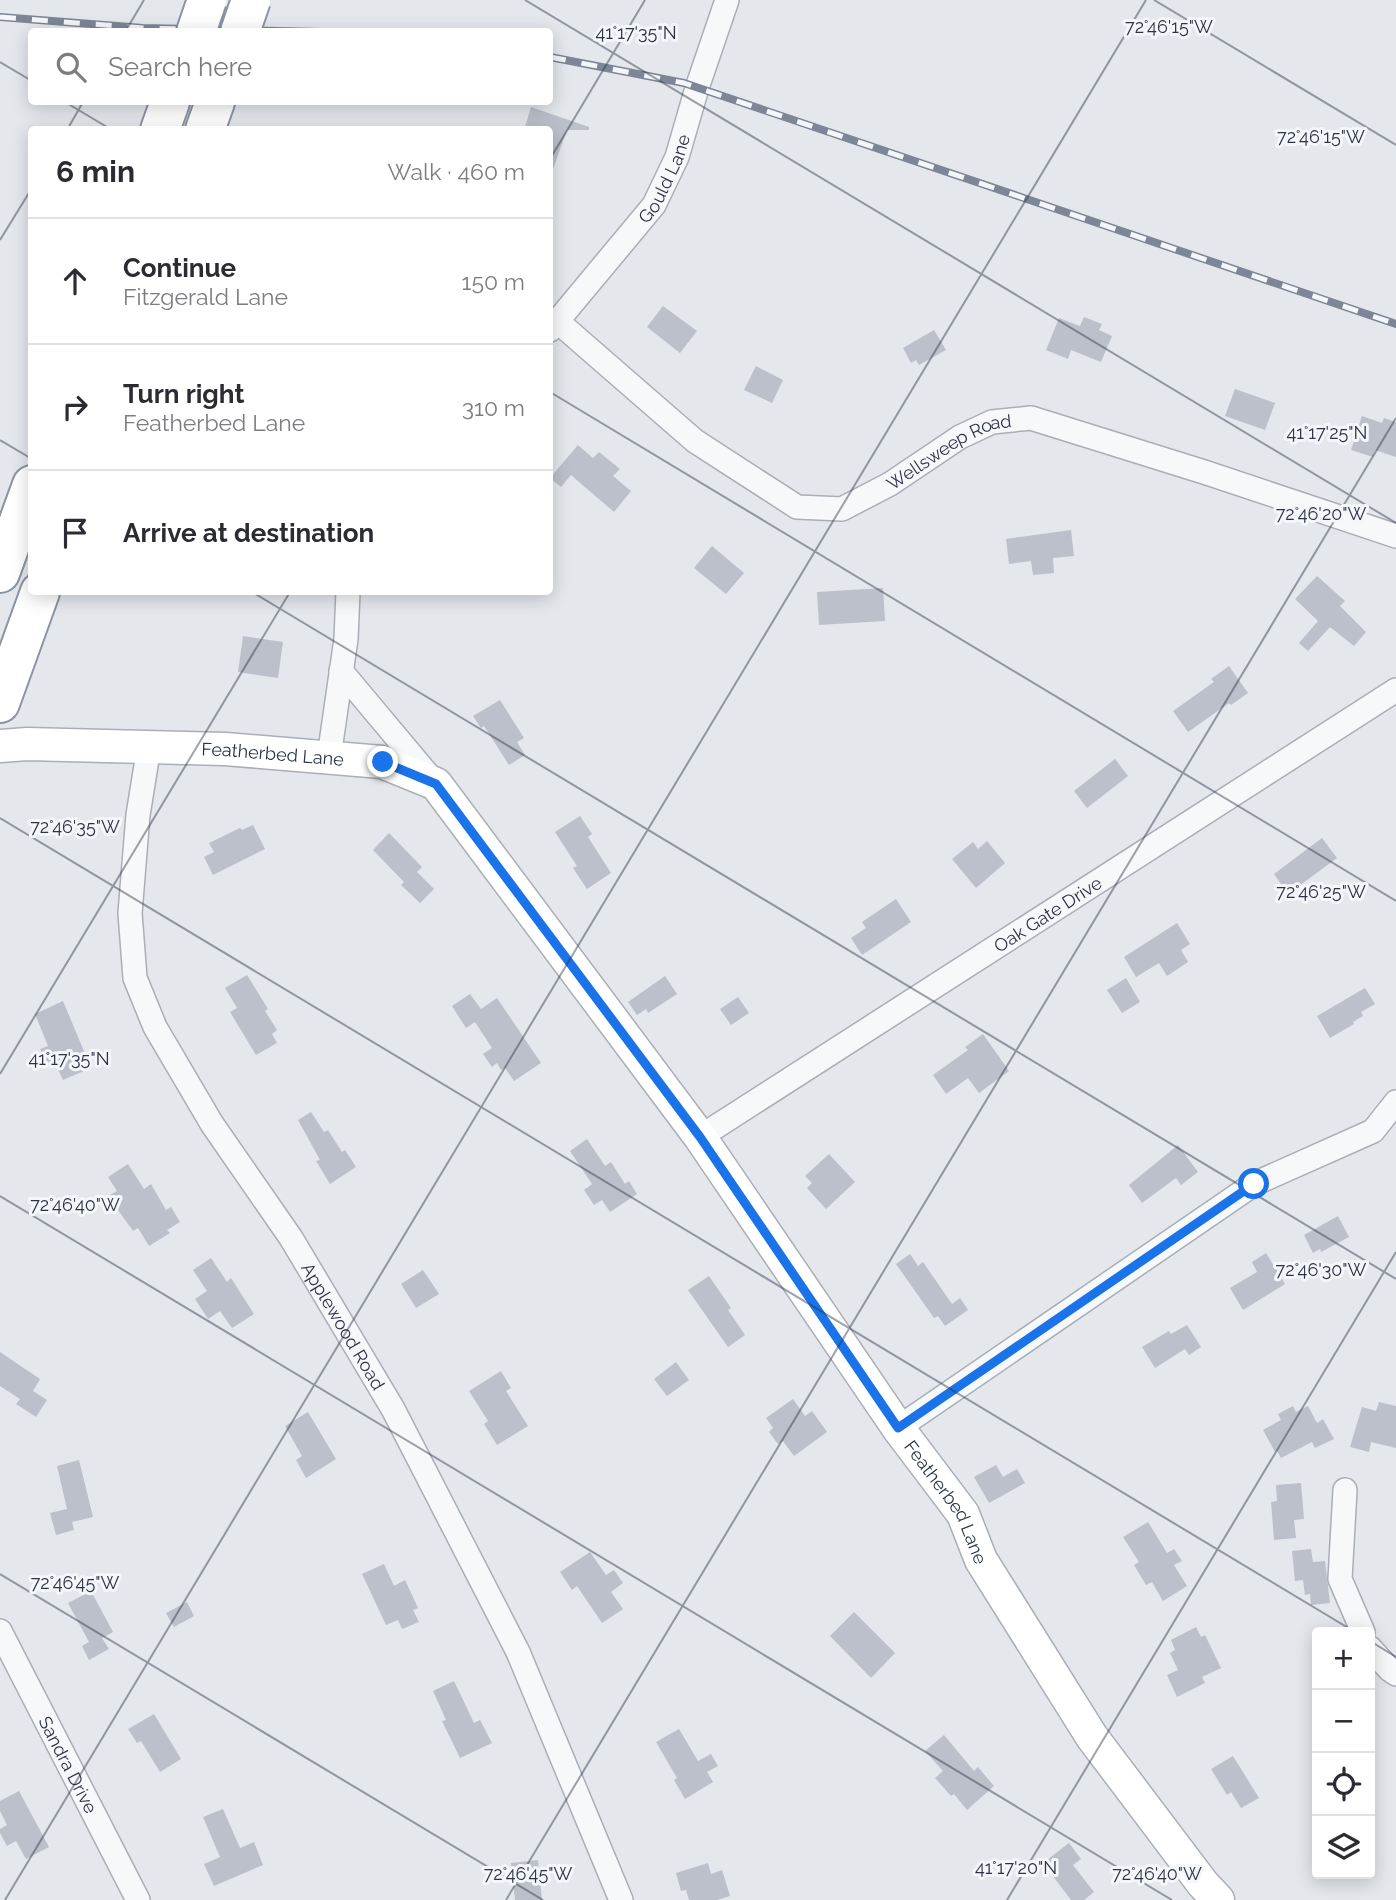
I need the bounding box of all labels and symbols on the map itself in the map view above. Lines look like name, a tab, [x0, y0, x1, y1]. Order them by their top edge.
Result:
text: 72°46'15"W	[1125, 16, 1213, 37]
text: 41°17'35"N	[595, 22, 677, 43]
text: 72°46'15"W	[1277, 126, 1365, 147]
street label: Gould Lane	[633, 131, 694, 227]
street label: Wellsweep Road	[882, 410, 1012, 494]
text: 41°17'25"N	[1287, 422, 1367, 443]
text: 72°46'20"W	[1276, 503, 1366, 524]
street label: Featherbed Lane	[201, 738, 345, 769]
route end	[367, 746, 398, 777]
text: 72°46'35"W	[30, 816, 120, 837]
street label: Oak Gate Drive	[990, 871, 1106, 956]
text: 72°46'25"W	[1276, 881, 1366, 902]
text: 41°17'35"N	[28, 1048, 110, 1069]
route start	[1238, 1168, 1269, 1199]
text: 72°46'40"W	[30, 1194, 120, 1215]
street label: Applewood Road	[297, 1259, 389, 1393]
text: 72°46'30"W	[1276, 1259, 1367, 1280]
street label: Featherbed Lane	[900, 1436, 992, 1567]
text: 72°46'45"W	[31, 1572, 119, 1593]
street label: Sandra Drive	[35, 1712, 102, 1817]
text: 41°17'20"N	[975, 1857, 1057, 1878]
text: 72°46'45"W	[484, 1863, 572, 1884]
text: 72°46'40"W	[1112, 1863, 1202, 1884]

